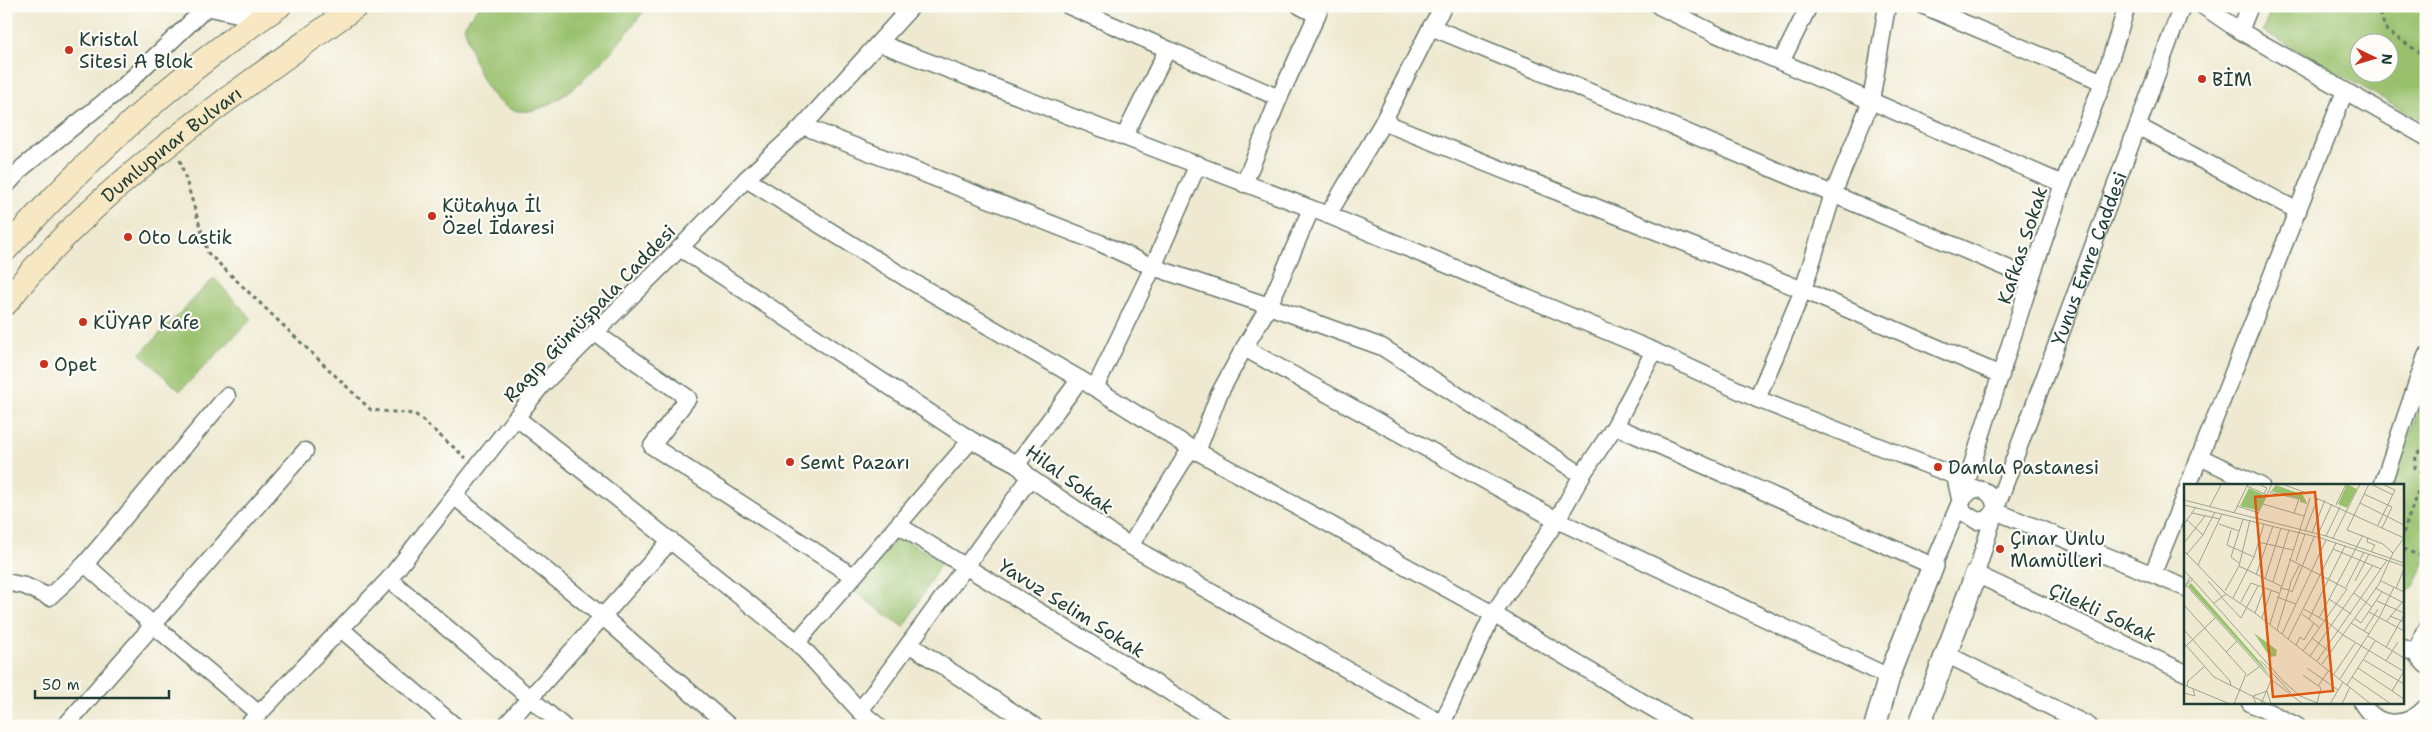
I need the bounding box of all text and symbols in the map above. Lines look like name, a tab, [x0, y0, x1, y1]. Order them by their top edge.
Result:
place label: Kristal Sitesi A Blok	[79, 27, 194, 74]
north arrow	[2350, 32, 2400, 82]
marker: Kristal Sitesi A Blok	[63, 44, 75, 56]
text: N	[2378, 53, 2396, 65]
place label: BİM	[2212, 67, 2252, 92]
marker: BİM	[2196, 73, 2208, 85]
street label: Dumlupınar Bulvarı	[96, 81, 247, 208]
street label: Yunus Emre Caddesi	[2045, 168, 2133, 349]
street label: Kafkas Sokak	[1992, 183, 2053, 307]
place label: Kütahya İl Özel İdaresi	[442, 193, 555, 240]
marker: Kütahya İl Özel İdaresi	[426, 210, 438, 222]
street label: Ragıp Gümüşpala Caddesi	[498, 219, 681, 408]
place label: Oto Lastik	[138, 225, 232, 250]
marker: Oto Lastik	[122, 231, 134, 243]
place label: KÜYAP Kafe	[93, 310, 199, 335]
marker: KÜYAP Kafe	[77, 316, 89, 328]
place label: Opet	[54, 352, 97, 377]
marker: Opet	[38, 358, 50, 370]
street label: Hilal Sokak	[1021, 439, 1119, 520]
place label: Semt Pazarı	[800, 450, 910, 475]
place label: Damla Pastanesi	[1948, 455, 2099, 480]
marker: Semt Pazarı	[784, 456, 796, 468]
marker: Damla Pastanesi	[1932, 461, 1944, 473]
inset map	[2184, 484, 2404, 704]
place label: Çınar Unlu Mamülleri	[2010, 526, 2105, 573]
marker: Çınar Unlu Mamülleri	[1994, 543, 2006, 555]
street label: Yavuz Selim Sokak	[994, 553, 1150, 664]
street label: Çilekli Sokak	[2045, 577, 2161, 648]
scale bar	[35, 667, 169, 699]
text: 50 m	[42, 675, 80, 695]

